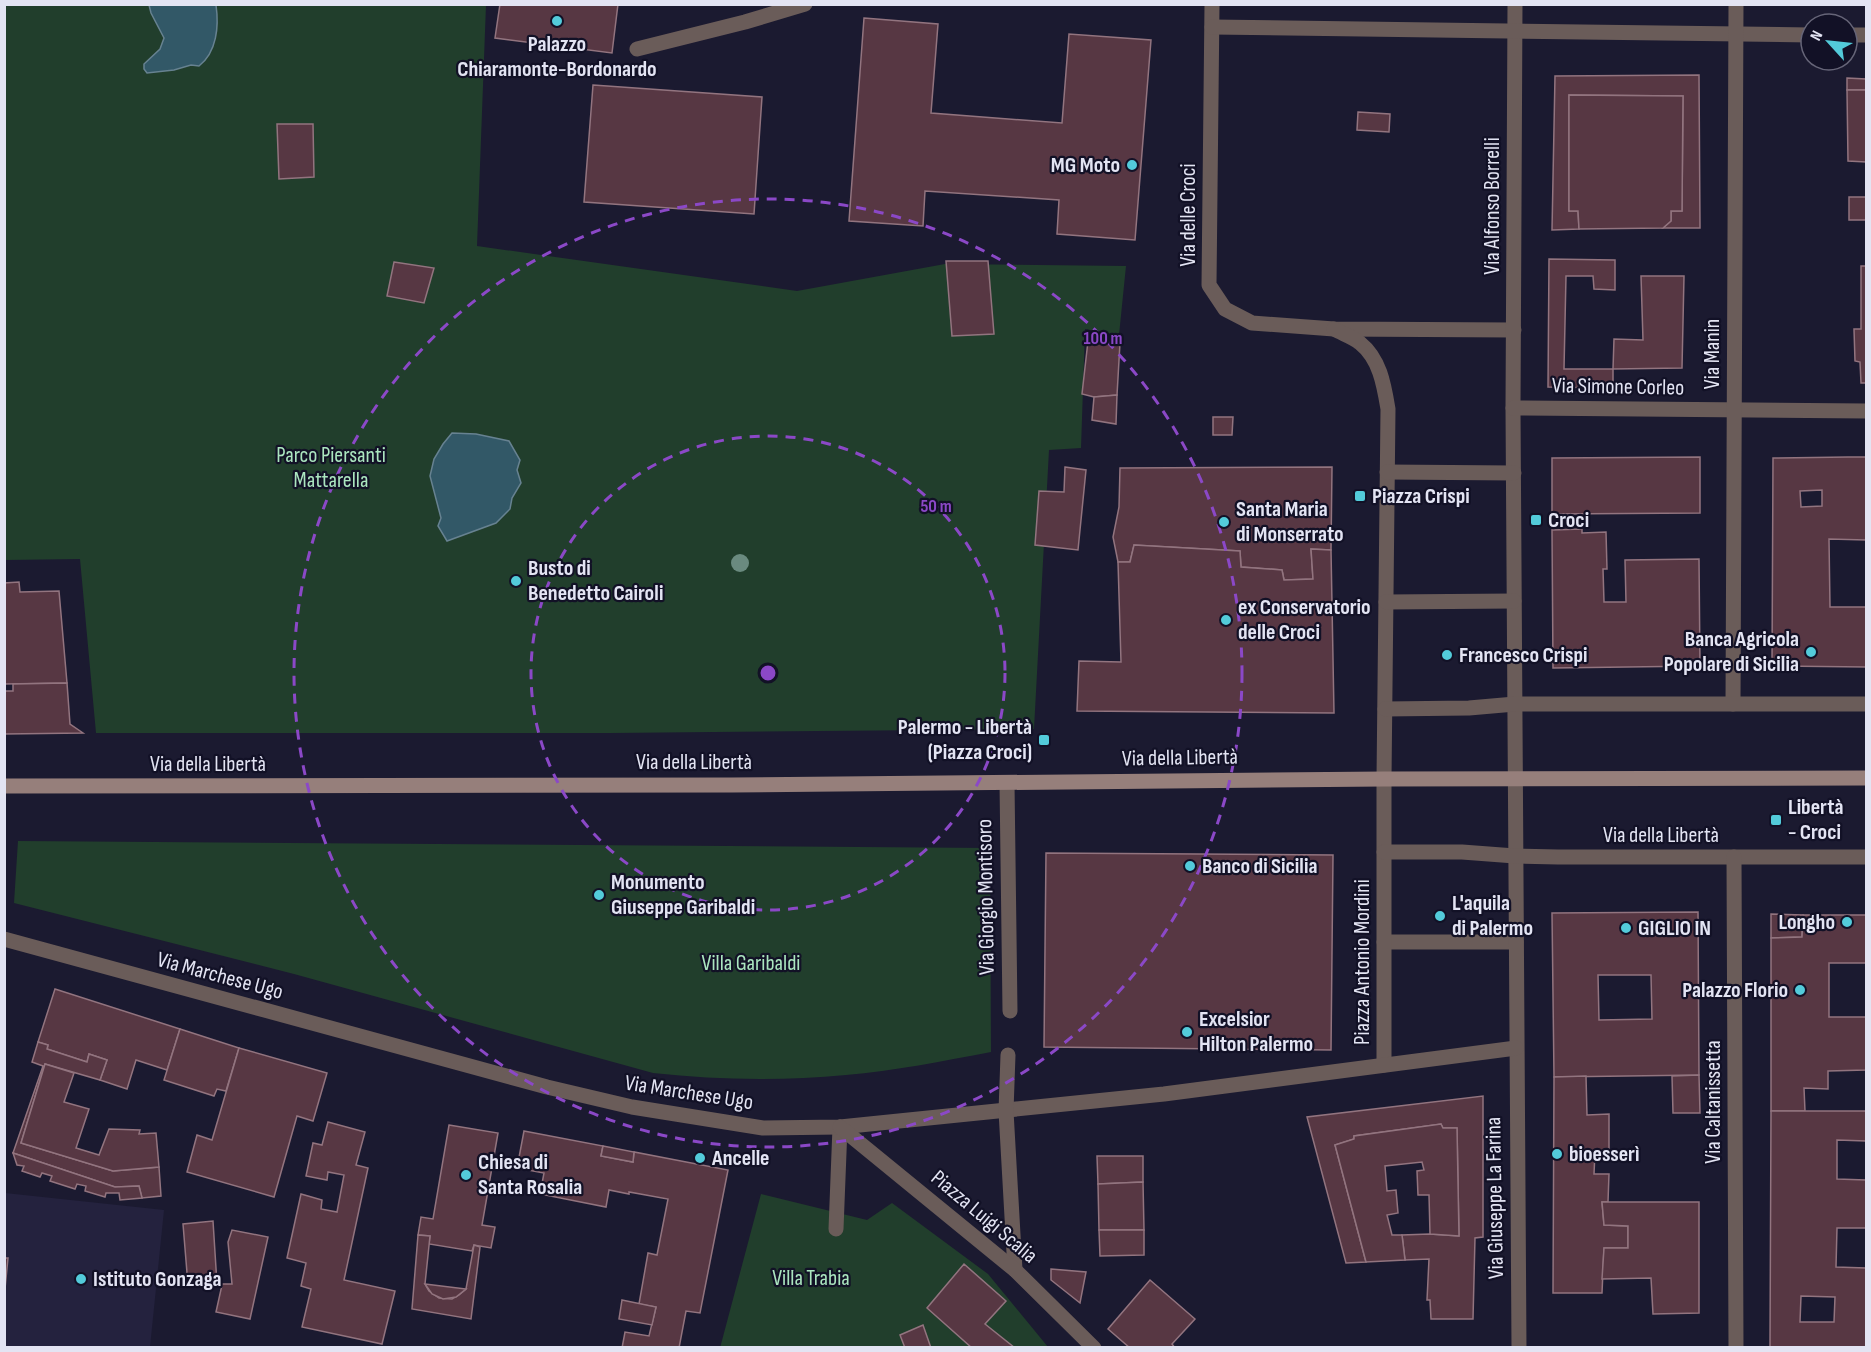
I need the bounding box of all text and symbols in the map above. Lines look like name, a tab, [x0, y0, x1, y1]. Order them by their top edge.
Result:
north arrow	[1799, 12, 1859, 72]
marker: Palazzo Chiaramonte-Bordonardo	[550, 14, 564, 28]
text: N	[1807, 28, 1827, 44]
place label: Palazzo Chiaramonte-Bordonardo	[457, 31, 657, 83]
street label: Via Alfonso Borrelli	[1479, 137, 1506, 275]
place label: MG Moto	[1051, 152, 1120, 179]
marker: MG Moto	[1125, 158, 1139, 172]
street label: Via delle Croci	[1175, 163, 1202, 267]
street label: Via Manin	[1699, 319, 1726, 389]
text: 100 m	[1084, 328, 1123, 349]
street label: Via Simone Corleo	[1552, 372, 1684, 402]
park label: Parco Piersanti Mattarella	[276, 442, 386, 494]
place label: Piazza Crispi	[1372, 483, 1470, 510]
marker: Piazza Crispi	[1353, 489, 1367, 503]
text: 50 m	[920, 496, 952, 517]
place label: Santa Maria di Monserrato	[1236, 496, 1344, 548]
place label: Croci	[1548, 507, 1589, 534]
marker: Croci	[1529, 513, 1543, 527]
marker: Santa Maria di Monserrato	[1217, 515, 1231, 529]
place label: Busto di Benedetto Cairoli	[528, 555, 663, 607]
marker: Busto di Benedetto Cairoli	[509, 574, 523, 588]
place label: ex Conservatorio delle Croci	[1238, 594, 1371, 646]
marker: ex Conservatorio delle Croci	[1219, 613, 1233, 627]
place label: Banca Agricola Popolare di Sicilia	[1664, 626, 1799, 678]
place label: Francesco Crispi	[1459, 642, 1587, 669]
marker: Banca Agricola Popolare di Sicilia	[1804, 645, 1818, 659]
marker: Francesco Crispi	[1440, 648, 1454, 662]
centre of rings	[758, 663, 778, 683]
place label: Palermo - Libertà (Piazza Croci)	[898, 714, 1032, 766]
marker: Palermo - Libertà (Piazza Croci)	[1037, 733, 1051, 747]
street label: Via della Libertà	[1122, 743, 1238, 773]
street label: Via della Libertà	[636, 749, 752, 776]
street label: Via della Libertà	[150, 751, 266, 778]
place label: Libertà - Croci	[1788, 794, 1843, 846]
marker: Libertà - Croci	[1769, 813, 1783, 827]
street label: Via Giorgio Montisoro	[971, 819, 1001, 975]
street label: Via della Libertà	[1603, 822, 1719, 849]
place label: Banco di Sicilia	[1202, 853, 1317, 880]
marker: Banco di Sicilia	[1183, 859, 1197, 873]
place label: Monumento Giuseppe Garibaldi	[611, 869, 755, 921]
street label: Piazza Antonio Mordini	[1349, 879, 1376, 1045]
marker: Monumento Giuseppe Garibaldi	[592, 888, 606, 902]
place label: L'aquila di Palermo	[1452, 890, 1533, 942]
marker: L'aquila di Palermo	[1433, 909, 1447, 923]
place label: Longho	[1778, 909, 1835, 936]
place label: GIGLIO IN	[1638, 915, 1711, 942]
marker: Longho	[1840, 915, 1854, 929]
marker: GIGLIO IN	[1619, 921, 1633, 935]
street label: Via Marchese Ugo	[154, 946, 286, 1006]
park label: Villa Garibaldi	[702, 950, 800, 977]
place label: Palazzo Florio	[1682, 977, 1788, 1004]
marker: Palazzo Florio	[1793, 983, 1807, 997]
place label: Excelsior Hilton Palermo	[1199, 1006, 1313, 1058]
marker: Excelsior Hilton Palermo	[1180, 1025, 1194, 1039]
street label: Via Caltanissetta	[1700, 1040, 1727, 1164]
street label: Via Marchese Ugo	[623, 1070, 755, 1116]
street label: Via Giuseppe La Farina	[1480, 1117, 1510, 1279]
place label: bioesserì	[1569, 1141, 1639, 1168]
place label: Ancelle	[711, 1145, 770, 1172]
marker: bioesserì	[1550, 1147, 1564, 1161]
place label: Chiesa di Santa Rosalia	[478, 1149, 582, 1201]
marker: Ancelle	[693, 1151, 707, 1165]
street label: Piazza Luigi Scalia	[925, 1165, 1043, 1269]
marker: Chiesa di Santa Rosalia	[459, 1168, 473, 1182]
park label: Villa Trabia	[772, 1265, 850, 1292]
place label: Istituto Gonzaga	[93, 1266, 222, 1293]
marker: Istituto Gonzaga	[74, 1272, 88, 1286]

